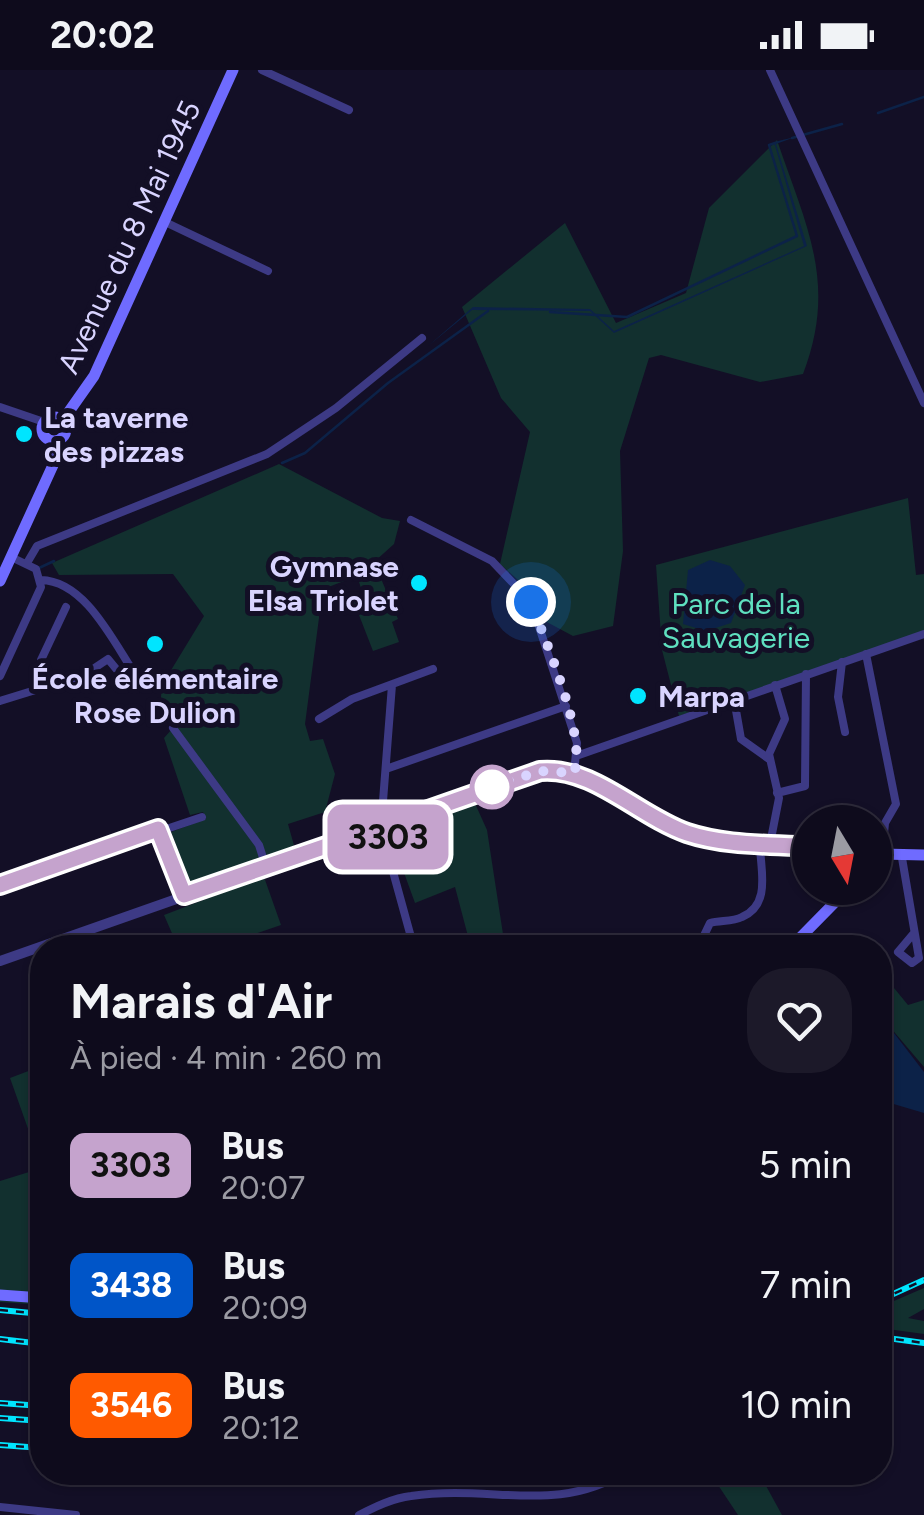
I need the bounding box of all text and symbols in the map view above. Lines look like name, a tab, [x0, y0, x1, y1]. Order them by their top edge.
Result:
text: 20:02	[50, 12, 155, 58]
street label: Avenue du 8 Mai 1945	[50, 95, 208, 379]
place label: La taverne des pizzas	[44, 399, 189, 470]
marker: La taverne des pizzas	[13, 423, 35, 445]
place label: Gymnase Elsa Triolet	[248, 548, 399, 619]
marker: Gymnase Elsa Triolet	[408, 572, 430, 594]
your location	[506, 577, 556, 627]
park label: Parc de la Sauvagerie	[662, 585, 810, 656]
marker: École élémentaire Rose Dulion	[144, 633, 166, 655]
place label: École élémentaire Rose Dulion	[32, 660, 279, 731]
place label: Marpa	[658, 678, 745, 715]
marker: Marpa	[627, 685, 649, 707]
unlabelled marker	[471, 766, 513, 808]
line badge: 3303	[318, 804, 458, 870]
north arrow	[792, 805, 892, 905]
map controls	[792, 805, 892, 905]
text: 3303	[347, 816, 429, 858]
button: heart	[747, 968, 852, 1073]
text: Marais d'Air	[70, 972, 332, 1030]
text: À pied · 4 min · 260 m	[70, 1039, 382, 1077]
text: Bus	[221, 1123, 284, 1169]
text: 5 min	[758, 1142, 852, 1188]
text: 3303	[90, 1144, 171, 1186]
text: 20:07	[221, 1169, 305, 1207]
text: Bus	[223, 1243, 285, 1289]
text: 7 min	[760, 1262, 852, 1308]
text: 3438	[90, 1264, 173, 1306]
text: 20:09	[223, 1289, 308, 1327]
text: Bus	[222, 1363, 285, 1409]
text: 10 min	[740, 1382, 852, 1428]
text: 3546	[90, 1384, 172, 1426]
text: 20:12	[222, 1409, 300, 1447]

